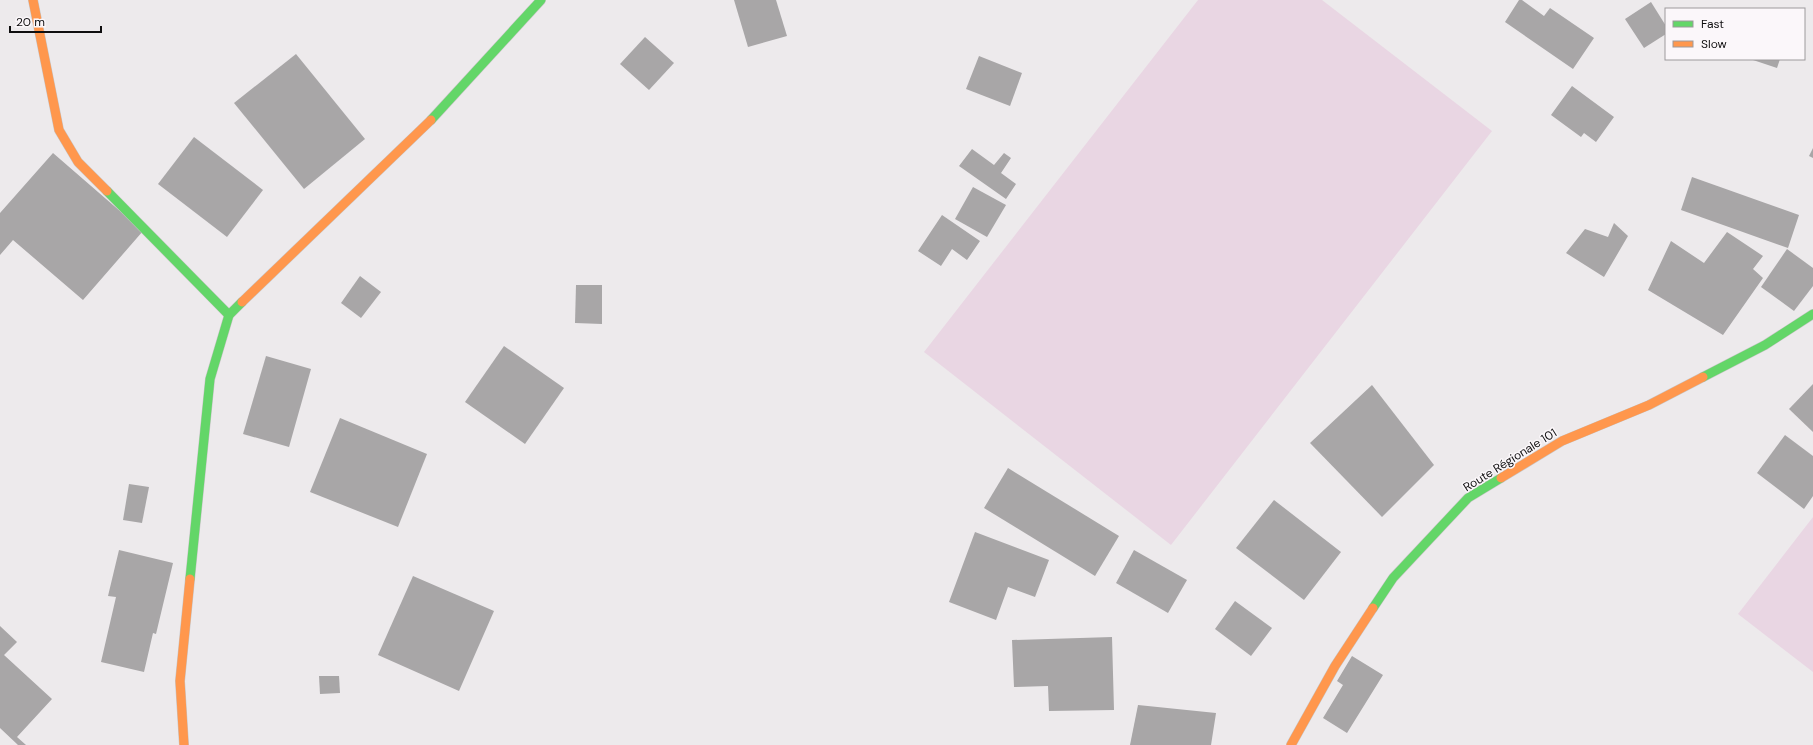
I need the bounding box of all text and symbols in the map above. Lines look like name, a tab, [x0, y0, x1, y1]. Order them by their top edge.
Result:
scale bar	[10, 8, 101, 34]
legend	[1665, 8, 1805, 60]
text: 20 m	[16, 14, 45, 30]
text: Fast	[1701, 16, 1724, 32]
text: Slow	[1701, 36, 1727, 52]
street label: Route Régionale 101	[1460, 425, 1560, 495]

